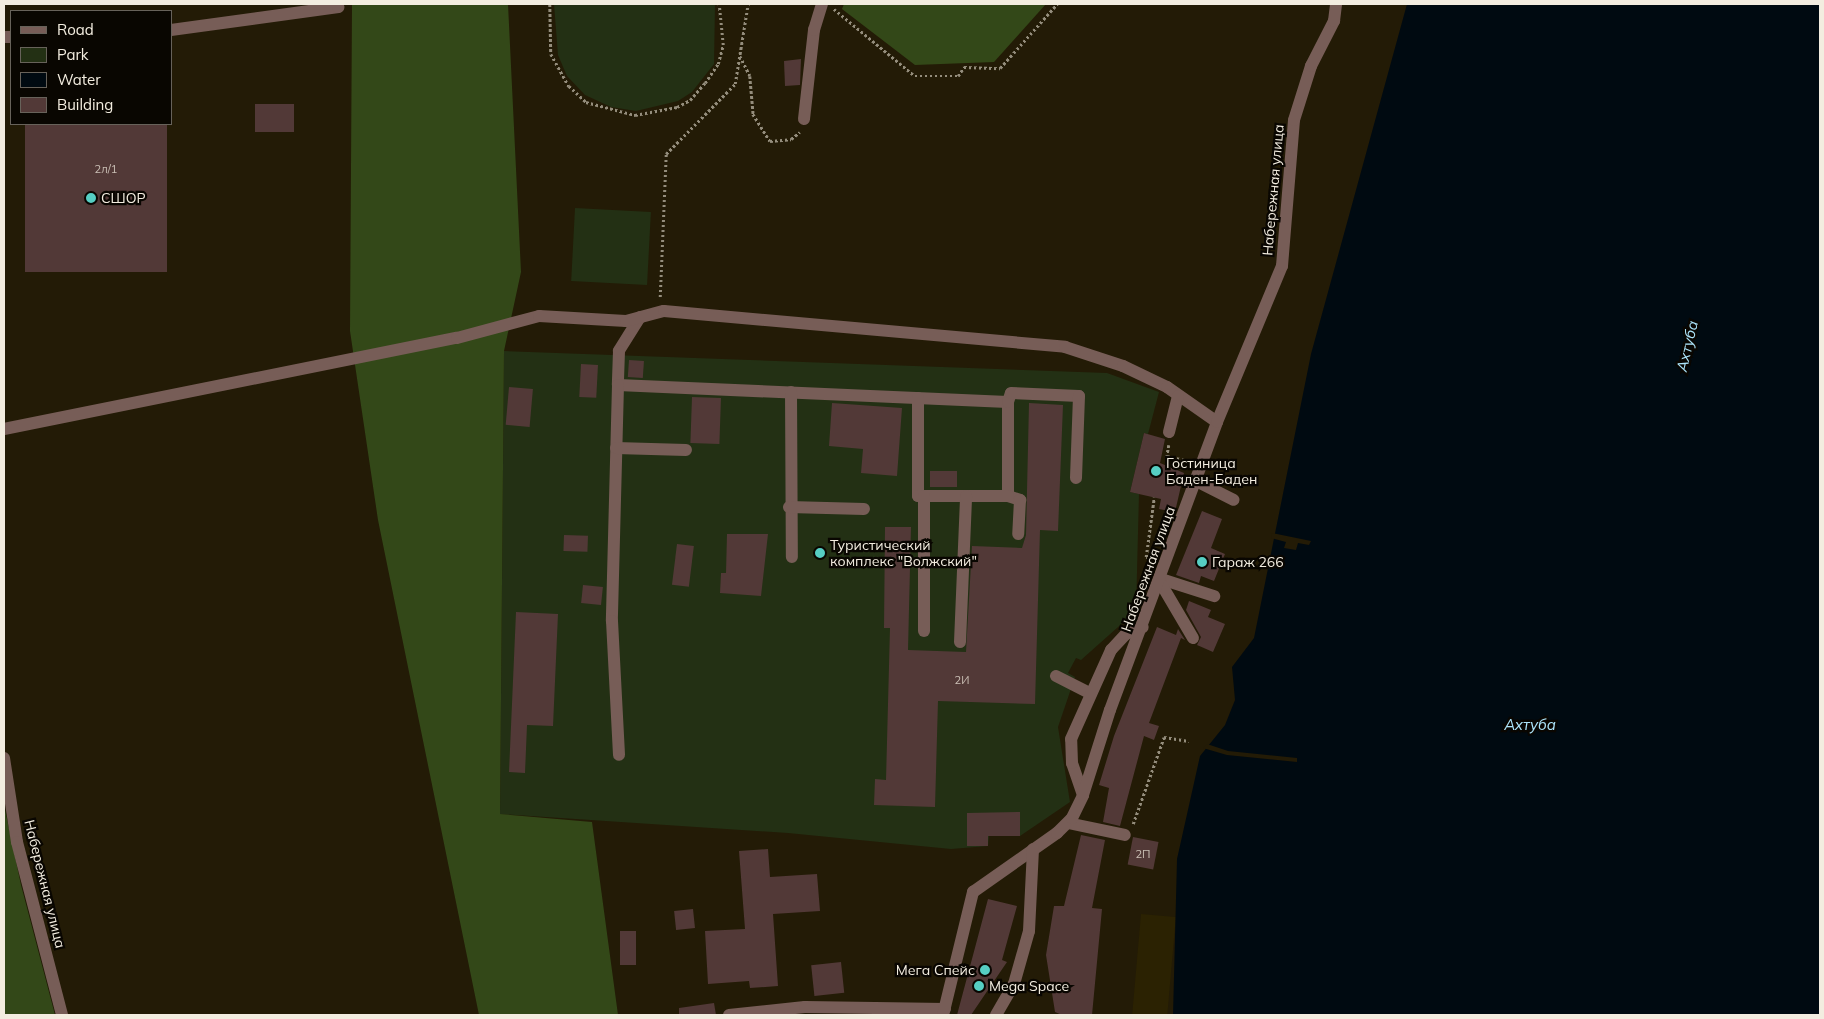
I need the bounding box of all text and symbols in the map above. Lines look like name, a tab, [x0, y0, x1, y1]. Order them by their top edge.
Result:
legend	[10, 10, 172, 125]
text: Road	[57, 20, 94, 39]
text: Park	[57, 45, 89, 64]
text: Water	[57, 70, 101, 89]
text: Building	[57, 95, 113, 114]
street label: Набережная улица	[1259, 124, 1287, 256]
house number: 2л/1	[95, 162, 117, 176]
place label: СШОР	[101, 190, 146, 206]
marker: СШОР	[85, 192, 97, 204]
water label: Ахтуба	[1672, 319, 1702, 373]
place label: Гостиница Баден-Баден	[1166, 455, 1257, 488]
marker: Гостиница Баден-Баден	[1150, 465, 1162, 477]
street label: Набережная улица	[1118, 504, 1178, 634]
place label: Туристический комплекс "Волжский"	[830, 537, 977, 570]
marker: Туристический комплекс "Волжский"	[814, 547, 826, 559]
place label: Гараж 266	[1212, 554, 1284, 570]
marker: Гараж 266	[1196, 556, 1208, 568]
house number: 2И	[955, 673, 969, 687]
water label: Ахтуба	[1504, 716, 1556, 734]
street label: Набережная улица	[21, 818, 69, 950]
house number: 2П	[1135, 847, 1151, 861]
place label: Мега Спейс	[896, 962, 975, 978]
marker: Мега Спейс	[979, 964, 991, 976]
place label: Mega Space	[989, 978, 1069, 994]
marker: Mega Space	[973, 980, 985, 992]

